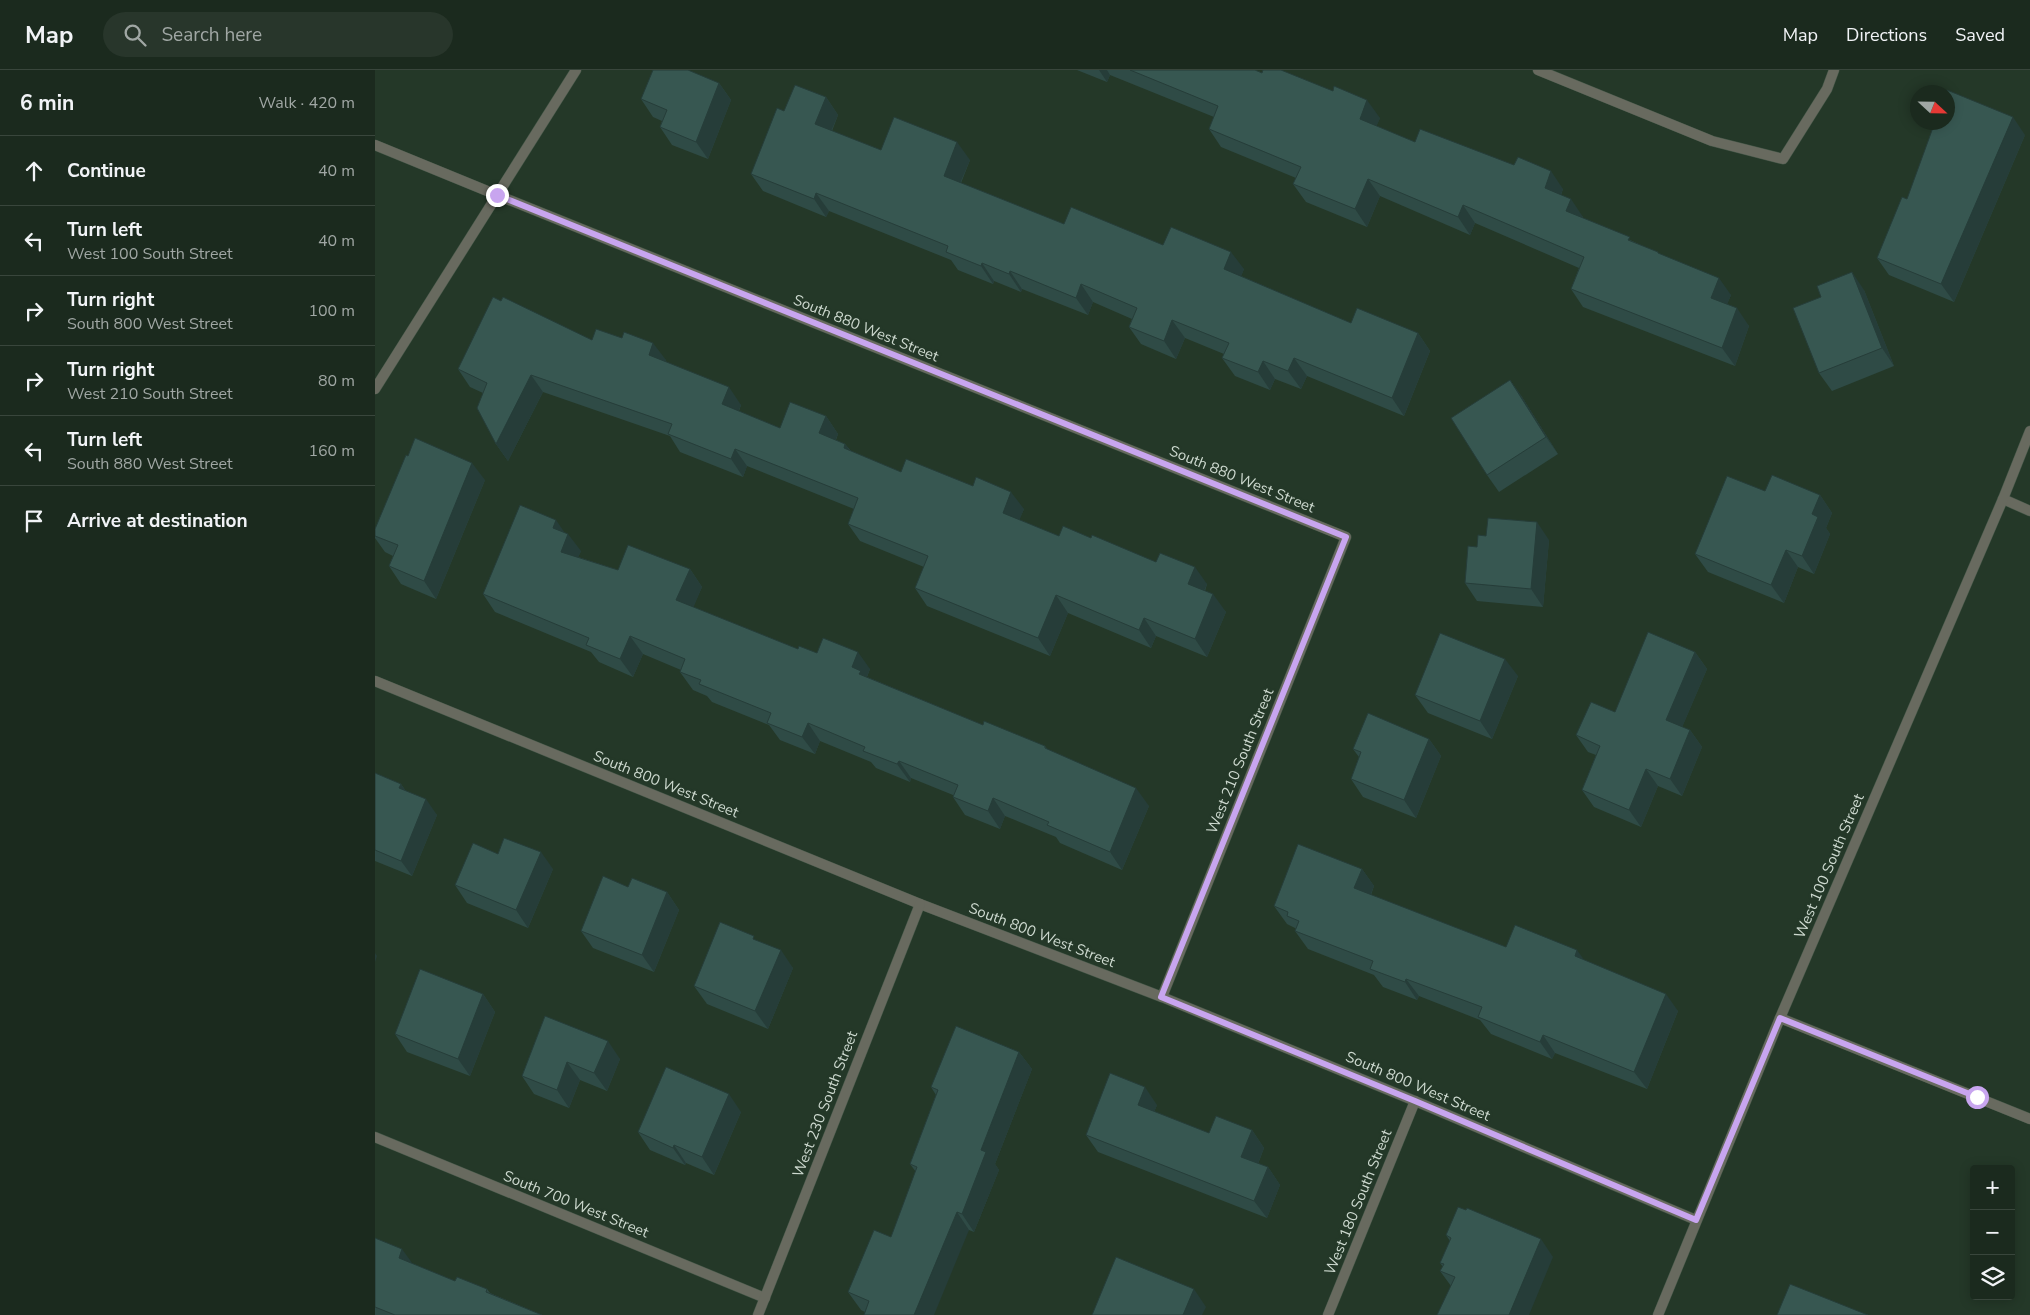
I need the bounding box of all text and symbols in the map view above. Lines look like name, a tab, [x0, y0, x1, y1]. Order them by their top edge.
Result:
search box	[103, 12, 453, 57]
text: Map	[25, 19, 73, 51]
icon: search	[121, 21, 149, 49]
text: Search here	[161, 22, 262, 48]
text: Map	[1783, 23, 1818, 47]
text: Directions	[1846, 23, 1927, 47]
text: Saved	[1955, 23, 2005, 47]
north arrow	[1910, 85, 1955, 130]
text: 6 min	[20, 89, 74, 117]
text: Walk · 420 m	[259, 92, 355, 114]
icon: ahead	[20, 157, 48, 185]
text: Continue	[67, 158, 146, 184]
text: 40 m	[318, 160, 355, 182]
route end	[486, 184, 509, 207]
text: Turn left	[67, 217, 142, 243]
icon: left	[20, 227, 48, 255]
text: 40 m	[318, 230, 355, 252]
text: West 100 South Street	[67, 243, 233, 265]
text: Turn right	[67, 287, 154, 313]
street label: South 880 West Street	[790, 290, 942, 367]
icon: right	[20, 297, 48, 325]
text: 100 m	[308, 300, 355, 322]
text: South 800 West Street	[67, 313, 233, 335]
text: Turn right	[67, 357, 154, 383]
icon: right	[20, 367, 48, 395]
text: 80 m	[318, 370, 355, 392]
text: West 210 South Street	[67, 383, 233, 405]
text: Turn left	[67, 427, 142, 453]
icon: left	[20, 437, 48, 465]
text: 160 m	[308, 440, 355, 462]
street label: South 880 West Street	[1166, 441, 1318, 518]
text: South 880 West Street	[67, 453, 233, 475]
icon: arrive	[20, 507, 48, 535]
text: Arrive at destination	[67, 508, 248, 534]
street label: West 210 South Street	[1202, 685, 1279, 837]
street label: South 800 West Street	[590, 746, 742, 823]
street label: West 100 South Street	[1789, 790, 1869, 941]
street label: South 800 West Street	[966, 898, 1119, 972]
street label: West 230 South Street	[788, 1027, 862, 1180]
street label: South 800 West Street	[1343, 1046, 1494, 1126]
route start	[1966, 1086, 1989, 1109]
street label: West 180 South Street	[1320, 1126, 1397, 1278]
map controls	[1970, 1165, 2015, 1300]
button: +	[1970, 1165, 2015, 1210]
street label: South 700 West Street	[500, 1166, 652, 1243]
button: −	[1970, 1210, 2015, 1255]
button: layers	[1970, 1255, 2015, 1300]

